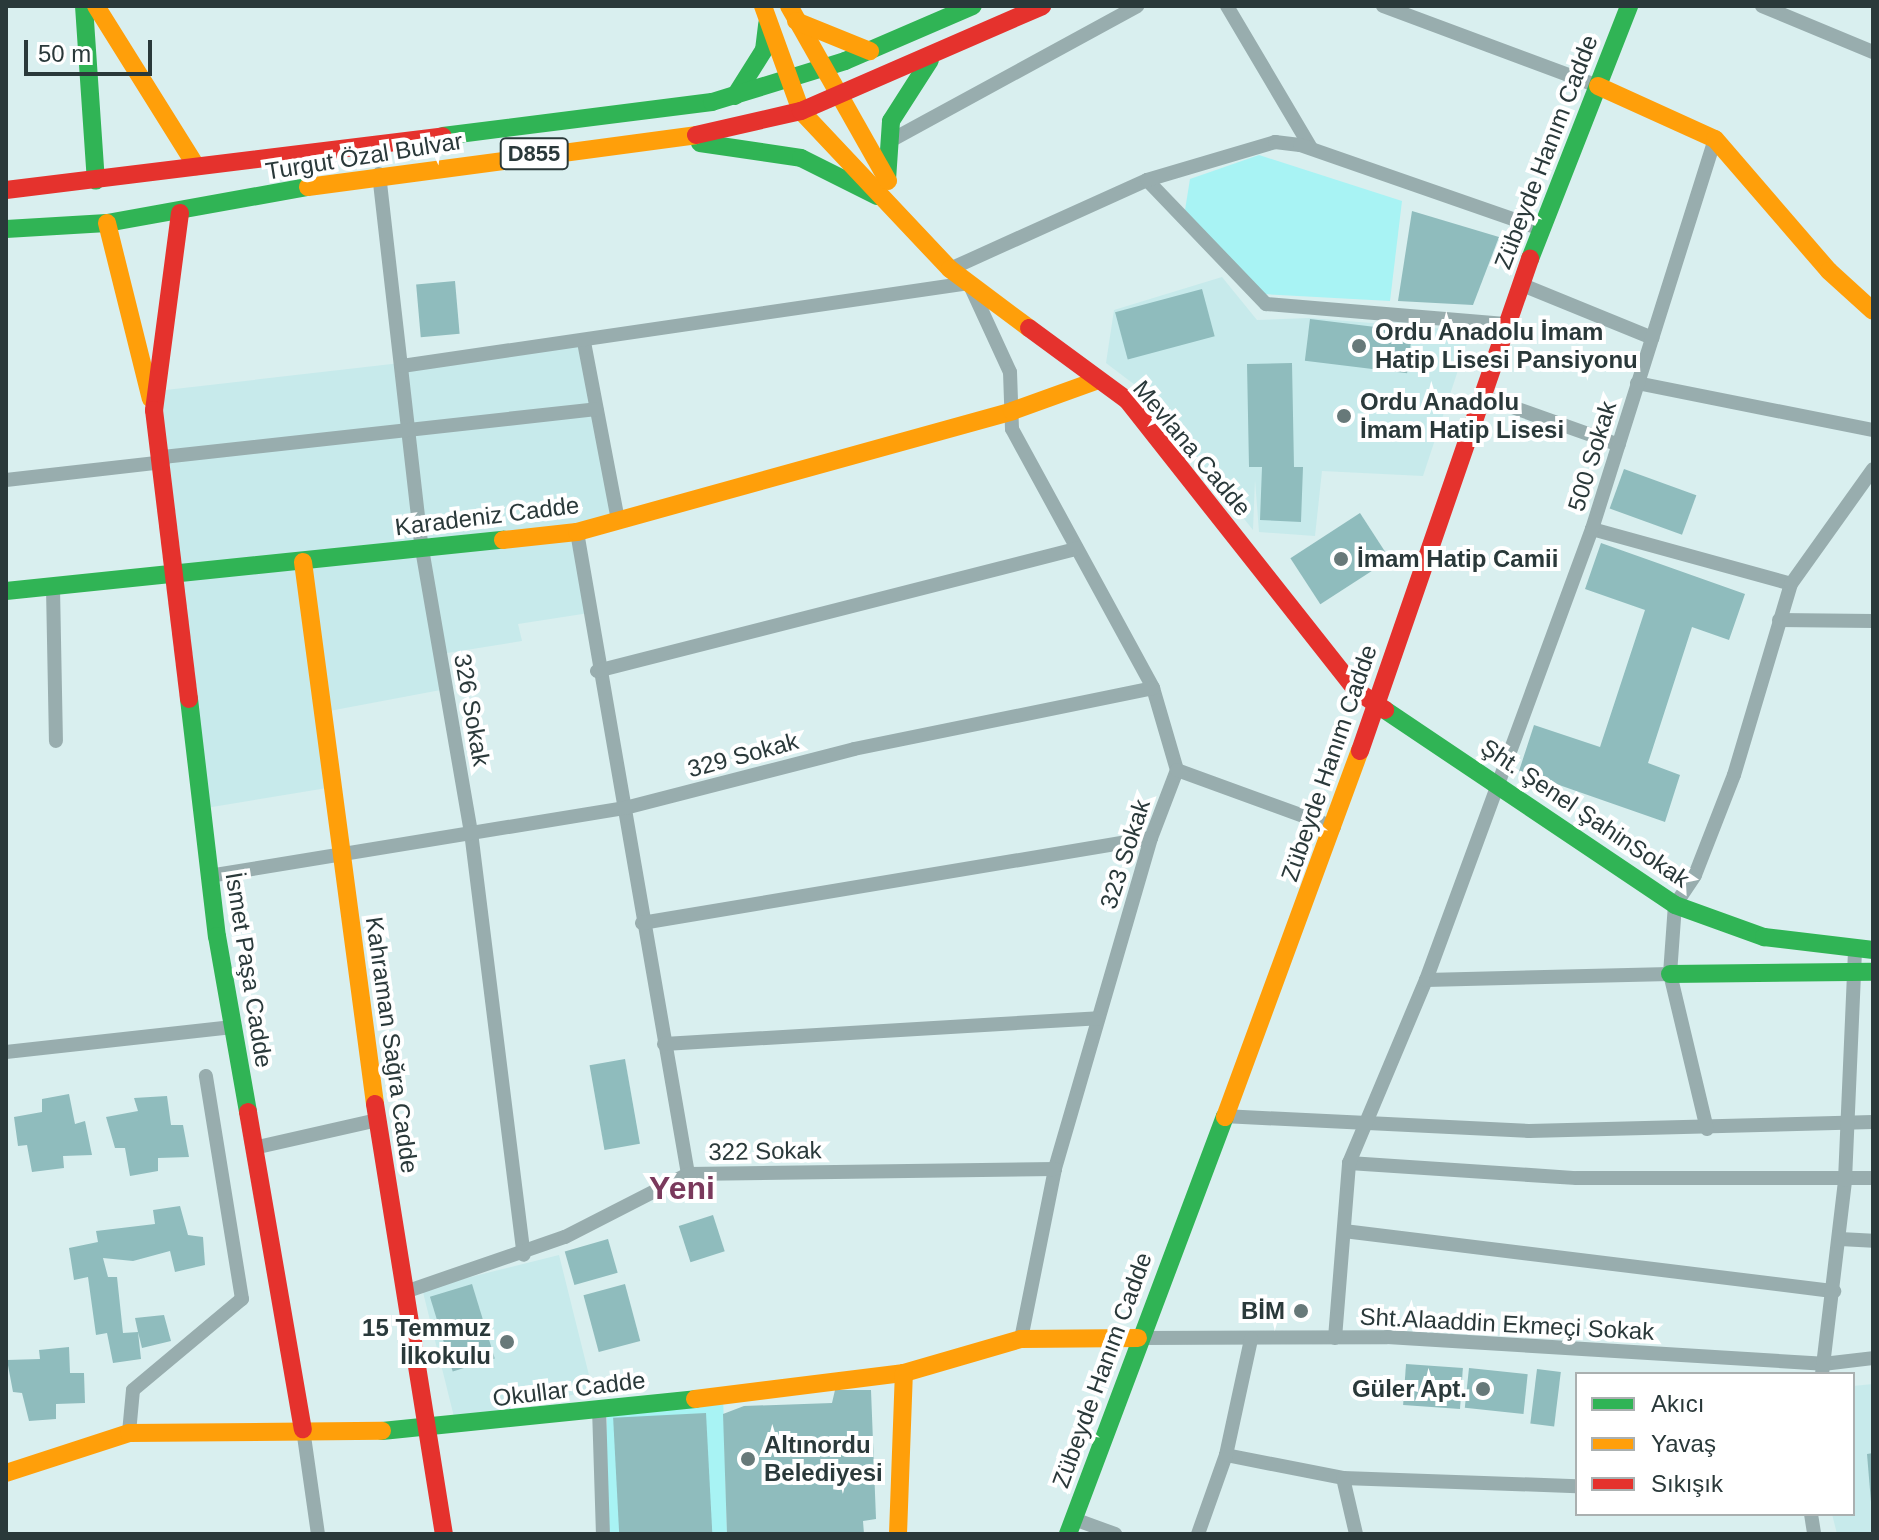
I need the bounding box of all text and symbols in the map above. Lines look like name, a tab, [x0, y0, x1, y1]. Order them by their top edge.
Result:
scale bar	[28, 24, 156, 74]
street label: Zübeyde Hanım Cadde	[1488, 31, 1604, 273]
text: 50 m	[38, 40, 91, 67]
street label: Turgut Özal Bulvar	[263, 126, 465, 186]
road number: D855	[498, 136, 570, 172]
place label: Ordu Anadolu İmam Hatip Lisesi Pansiyonu	[1375, 318, 1638, 374]
marker: Ordu Anadolu İmam Hatip Lisesi Pansiyonu	[1350, 337, 1368, 355]
street label: Mevlana Cadde	[1127, 374, 1257, 522]
place label: Ordu Anadolu İmam Hatip Lisesi	[1360, 388, 1564, 444]
street label: 500 Sokak	[1562, 398, 1622, 514]
marker: Ordu Anadolu İmam Hatip Lisesi	[1335, 407, 1353, 425]
street label: Karadeniz Cadde	[393, 490, 581, 542]
place label: İmam Hatip Camii	[1357, 545, 1558, 573]
marker: İmam Hatip Camii	[1332, 550, 1350, 568]
street label: Zübeyde Hanım Cadde	[1275, 641, 1383, 885]
street label: 326 Sokak	[448, 652, 496, 768]
street label: 329 Sokak	[684, 726, 802, 784]
street label: Şht. Şenel ŞahinSokak	[1475, 732, 1695, 894]
street label: 323 Sokak	[1094, 796, 1156, 912]
street label: İsmet Paşa Cadde	[219, 870, 279, 1070]
street label: Kahraman Sağra Cadde	[360, 915, 424, 1175]
street label: 322 Sokak	[708, 1136, 822, 1166]
district label: Yeni	[649, 1169, 715, 1207]
street label: Zübeyde Hanım Cadde	[1046, 1248, 1158, 1492]
place label: BİM	[1241, 1297, 1285, 1325]
marker: BİM	[1292, 1302, 1310, 1320]
street label: Sht.Alaaddin Ekmeçi Sokak	[1359, 1302, 1655, 1346]
place label: 15 Temmuz İlkokulu	[362, 1314, 491, 1370]
marker: 15 Temmuz İlkokulu	[498, 1333, 516, 1351]
street label: Okullar Cadde	[491, 1365, 647, 1413]
legend	[1575, 1372, 1855, 1516]
place label: Güler Apt.	[1351, 1375, 1467, 1403]
marker: Güler Apt.	[1474, 1380, 1492, 1398]
text: Akıcı	[1651, 1390, 1704, 1417]
text: Yavaş	[1651, 1430, 1716, 1457]
place label: Altınordu Belediyesi	[764, 1431, 883, 1487]
marker: Altınordu Belediyesi	[739, 1450, 757, 1468]
text: Sıkışık	[1651, 1470, 1723, 1497]

